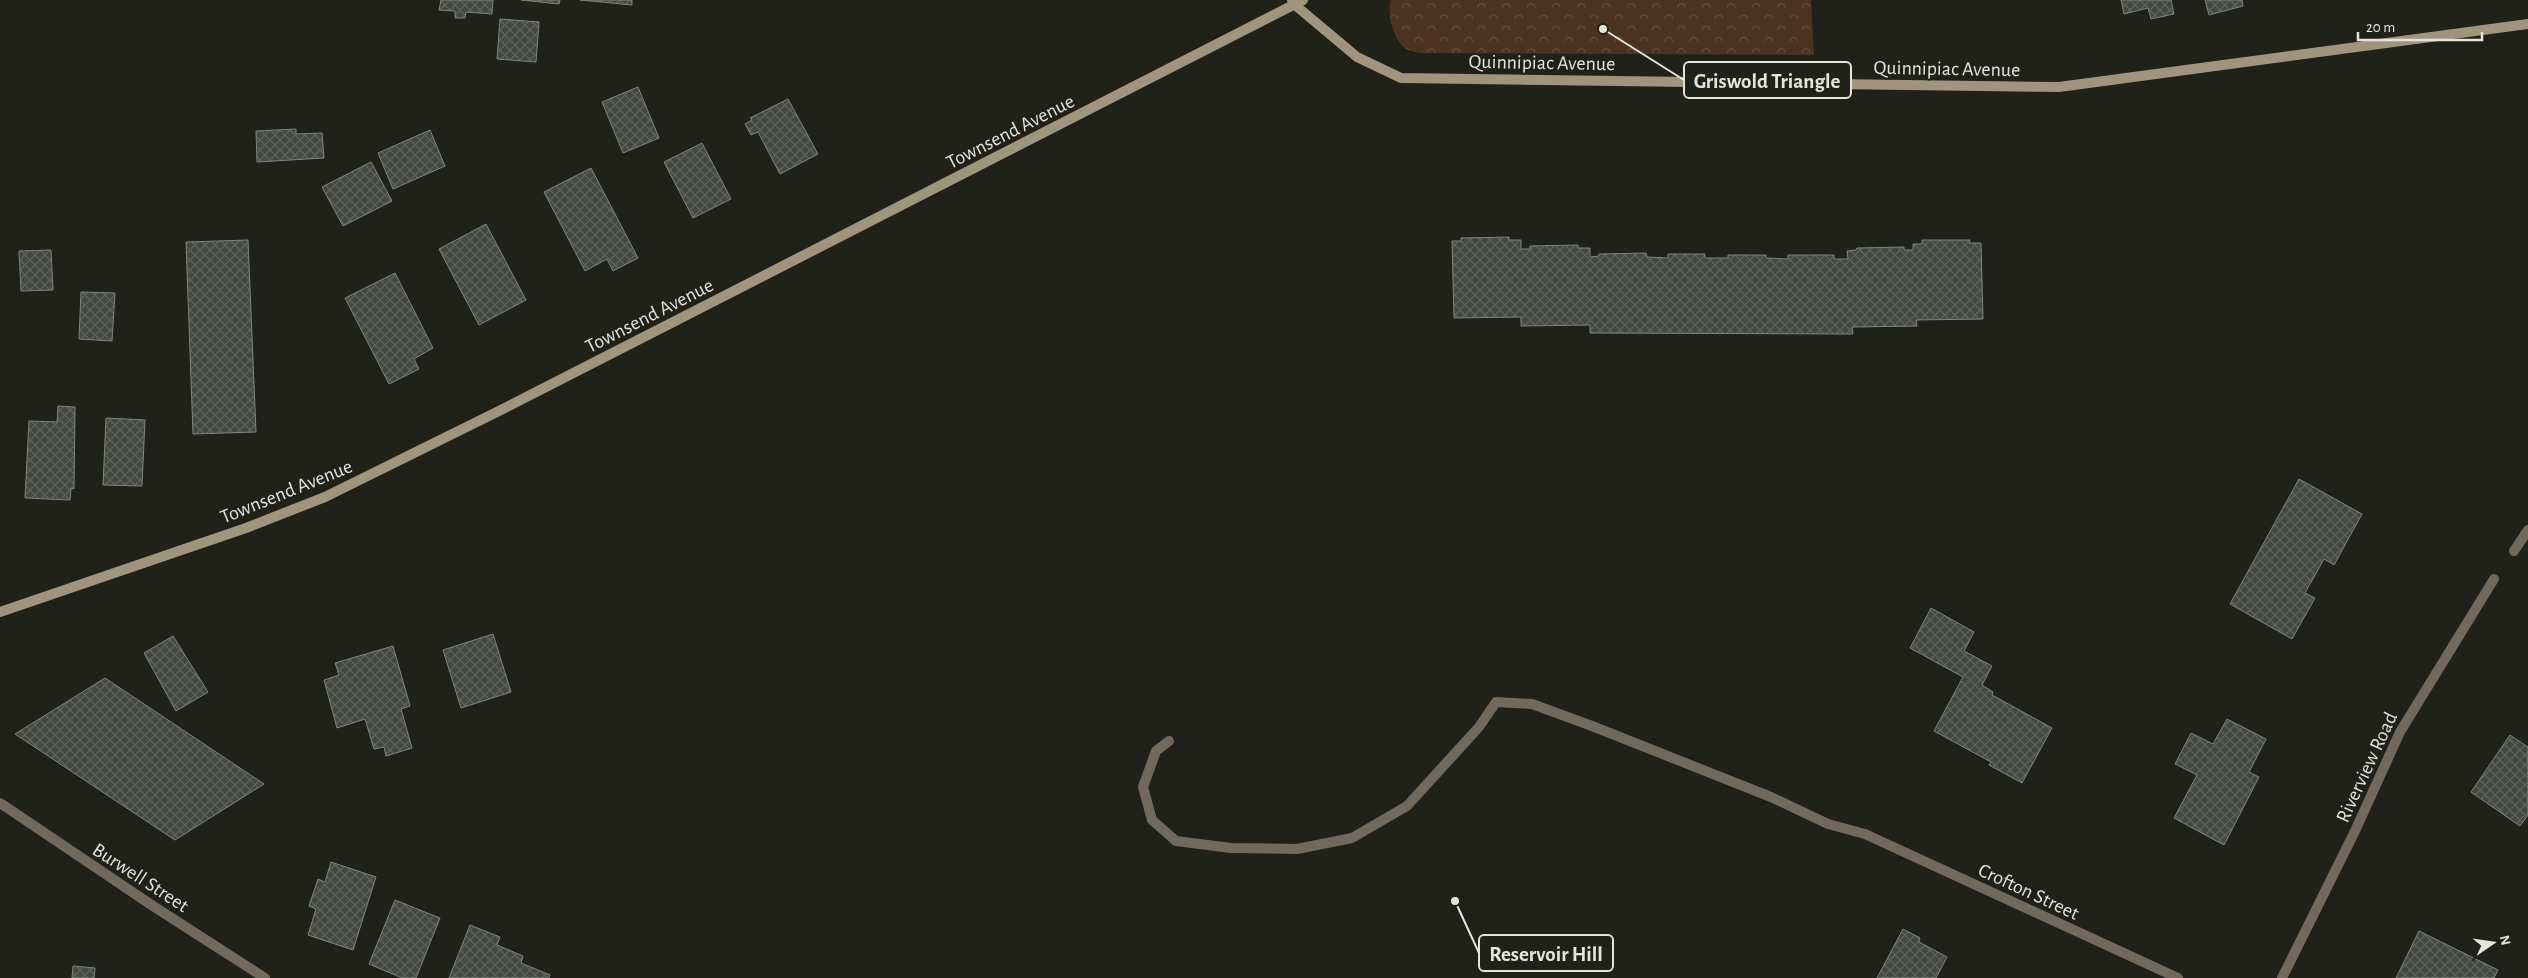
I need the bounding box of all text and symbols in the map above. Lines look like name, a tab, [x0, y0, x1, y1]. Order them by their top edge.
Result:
scale bar	[2358, 10, 2482, 42]
text: 20 m	[2366, 20, 2395, 35]
street label: Quinnipiac Avenue	[1468, 52, 1615, 74]
street label: Quinnipiac Avenue	[1873, 58, 2020, 80]
callout: Griswold Triangle	[1684, 62, 1851, 98]
text: Griswold Triangle	[1694, 71, 1840, 92]
street label: Townsend Avenue	[943, 91, 1078, 173]
street label: Townsend Avenue	[582, 275, 717, 357]
street label: Townsend Avenue	[217, 456, 355, 528]
street label: Riverview Road	[2333, 709, 2401, 826]
street label: Burwell Street	[89, 839, 193, 917]
street label: Crofton Street	[1975, 860, 2083, 924]
north arrow	[2468, 918, 2518, 968]
text: N	[2497, 934, 2513, 947]
callout: Reservoir Hill	[1479, 935, 1613, 971]
text: Reservoir Hill	[1489, 944, 1603, 965]

